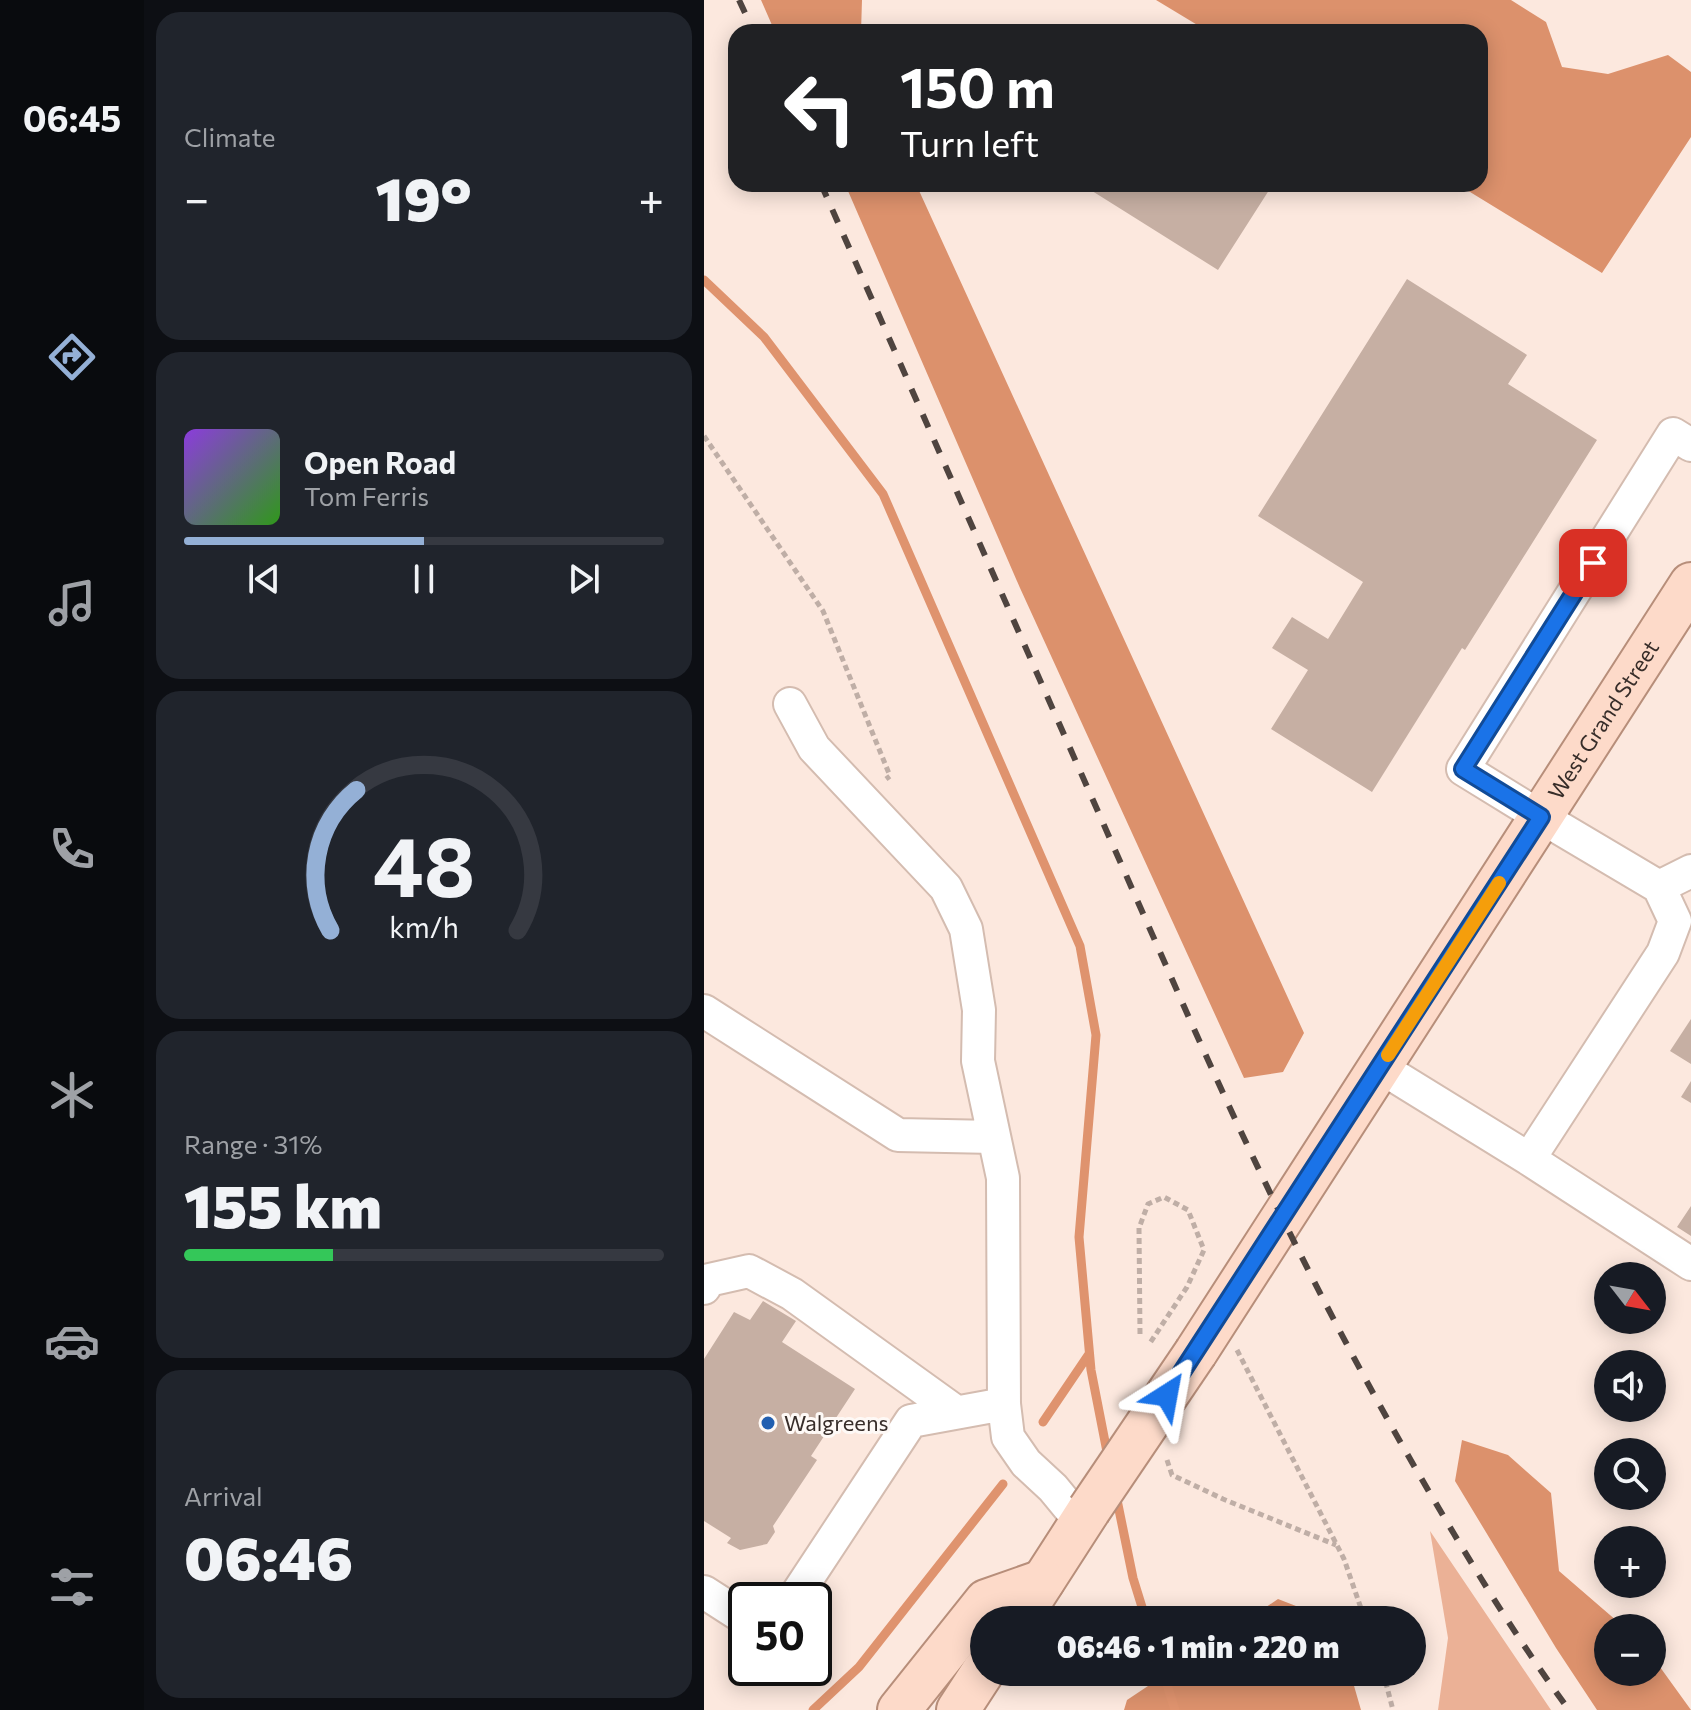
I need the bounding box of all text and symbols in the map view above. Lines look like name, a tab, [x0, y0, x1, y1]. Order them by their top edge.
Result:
text: 150 m	[900, 51, 1055, 120]
icon: left	[768, 56, 872, 160]
text: 06:45	[23, 95, 121, 139]
text: Turn left	[900, 120, 1039, 164]
text: Climate	[184, 121, 276, 152]
text: 19°	[375, 160, 472, 233]
text: −	[184, 170, 209, 224]
text: +	[638, 170, 664, 224]
icon: directions	[44, 329, 100, 385]
text: Open Road	[304, 443, 456, 480]
text: Tom Ferris	[304, 480, 429, 511]
pin	[1559, 529, 1627, 597]
icon: arrive	[1571, 541, 1615, 585]
icon: previous	[242, 557, 286, 601]
icon: pause	[402, 557, 446, 601]
icon: next	[562, 557, 606, 601]
icon: music	[44, 575, 100, 631]
street label: West Grand Street	[1542, 635, 1664, 804]
text: 48	[373, 812, 475, 914]
icon: phone	[44, 821, 100, 877]
text: km/h	[389, 909, 459, 944]
icon: climate	[44, 1067, 100, 1123]
text: Range · 31%	[184, 1128, 322, 1159]
text: 155 km	[184, 1167, 382, 1240]
north arrow	[1594, 1262, 1666, 1334]
map controls	[1594, 1262, 1666, 1686]
icon: car	[44, 1313, 100, 1369]
button: sound	[1594, 1350, 1666, 1422]
position arrow	[1125, 1353, 1209, 1437]
place label: Walgreens	[784, 1409, 889, 1436]
marker: Walgreens	[759, 1414, 777, 1432]
button: search	[1594, 1438, 1666, 1510]
text: Arrival	[184, 1480, 263, 1511]
text: 06:46	[184, 1519, 353, 1592]
button: +	[1594, 1526, 1666, 1598]
icon: filters	[44, 1559, 100, 1615]
speed limit sign: 50	[728, 1582, 832, 1686]
button: −	[1594, 1614, 1666, 1686]
text: 06:46 · 1 min · 220 m	[1057, 1627, 1339, 1664]

